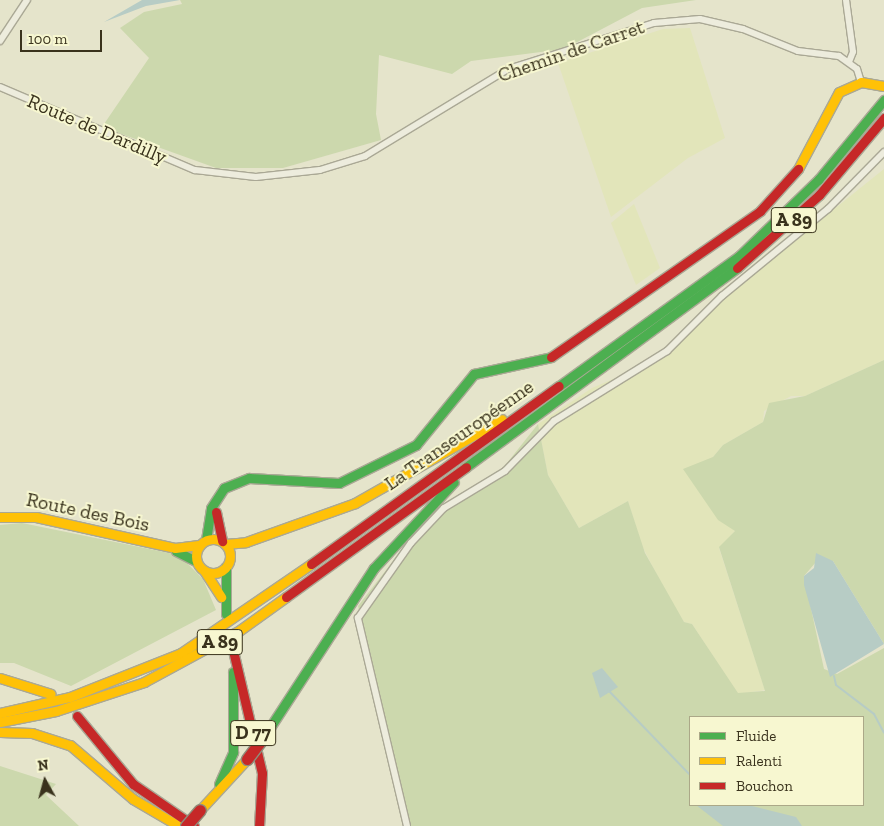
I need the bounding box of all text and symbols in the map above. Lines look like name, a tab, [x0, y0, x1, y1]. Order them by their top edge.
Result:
street label: Chemin de Carret	[495, 15, 647, 87]
scale bar	[22, 20, 105, 52]
text: 100 m	[28, 30, 67, 48]
street label: Route de Dardilly	[24, 89, 170, 169]
road number: A 89	[770, 204, 818, 236]
street label: La Transeuropéenne	[380, 374, 538, 496]
street label: Route des Bois	[24, 487, 152, 537]
road number: A 89	[196, 626, 244, 659]
road number: D 77	[229, 716, 277, 750]
legend	[689, 716, 864, 806]
text: Fluide	[736, 727, 776, 745]
text: Ralenti	[736, 752, 782, 770]
north arrow	[20, 756, 70, 806]
text: N	[37, 757, 49, 775]
text: Bouchon	[736, 777, 793, 795]

